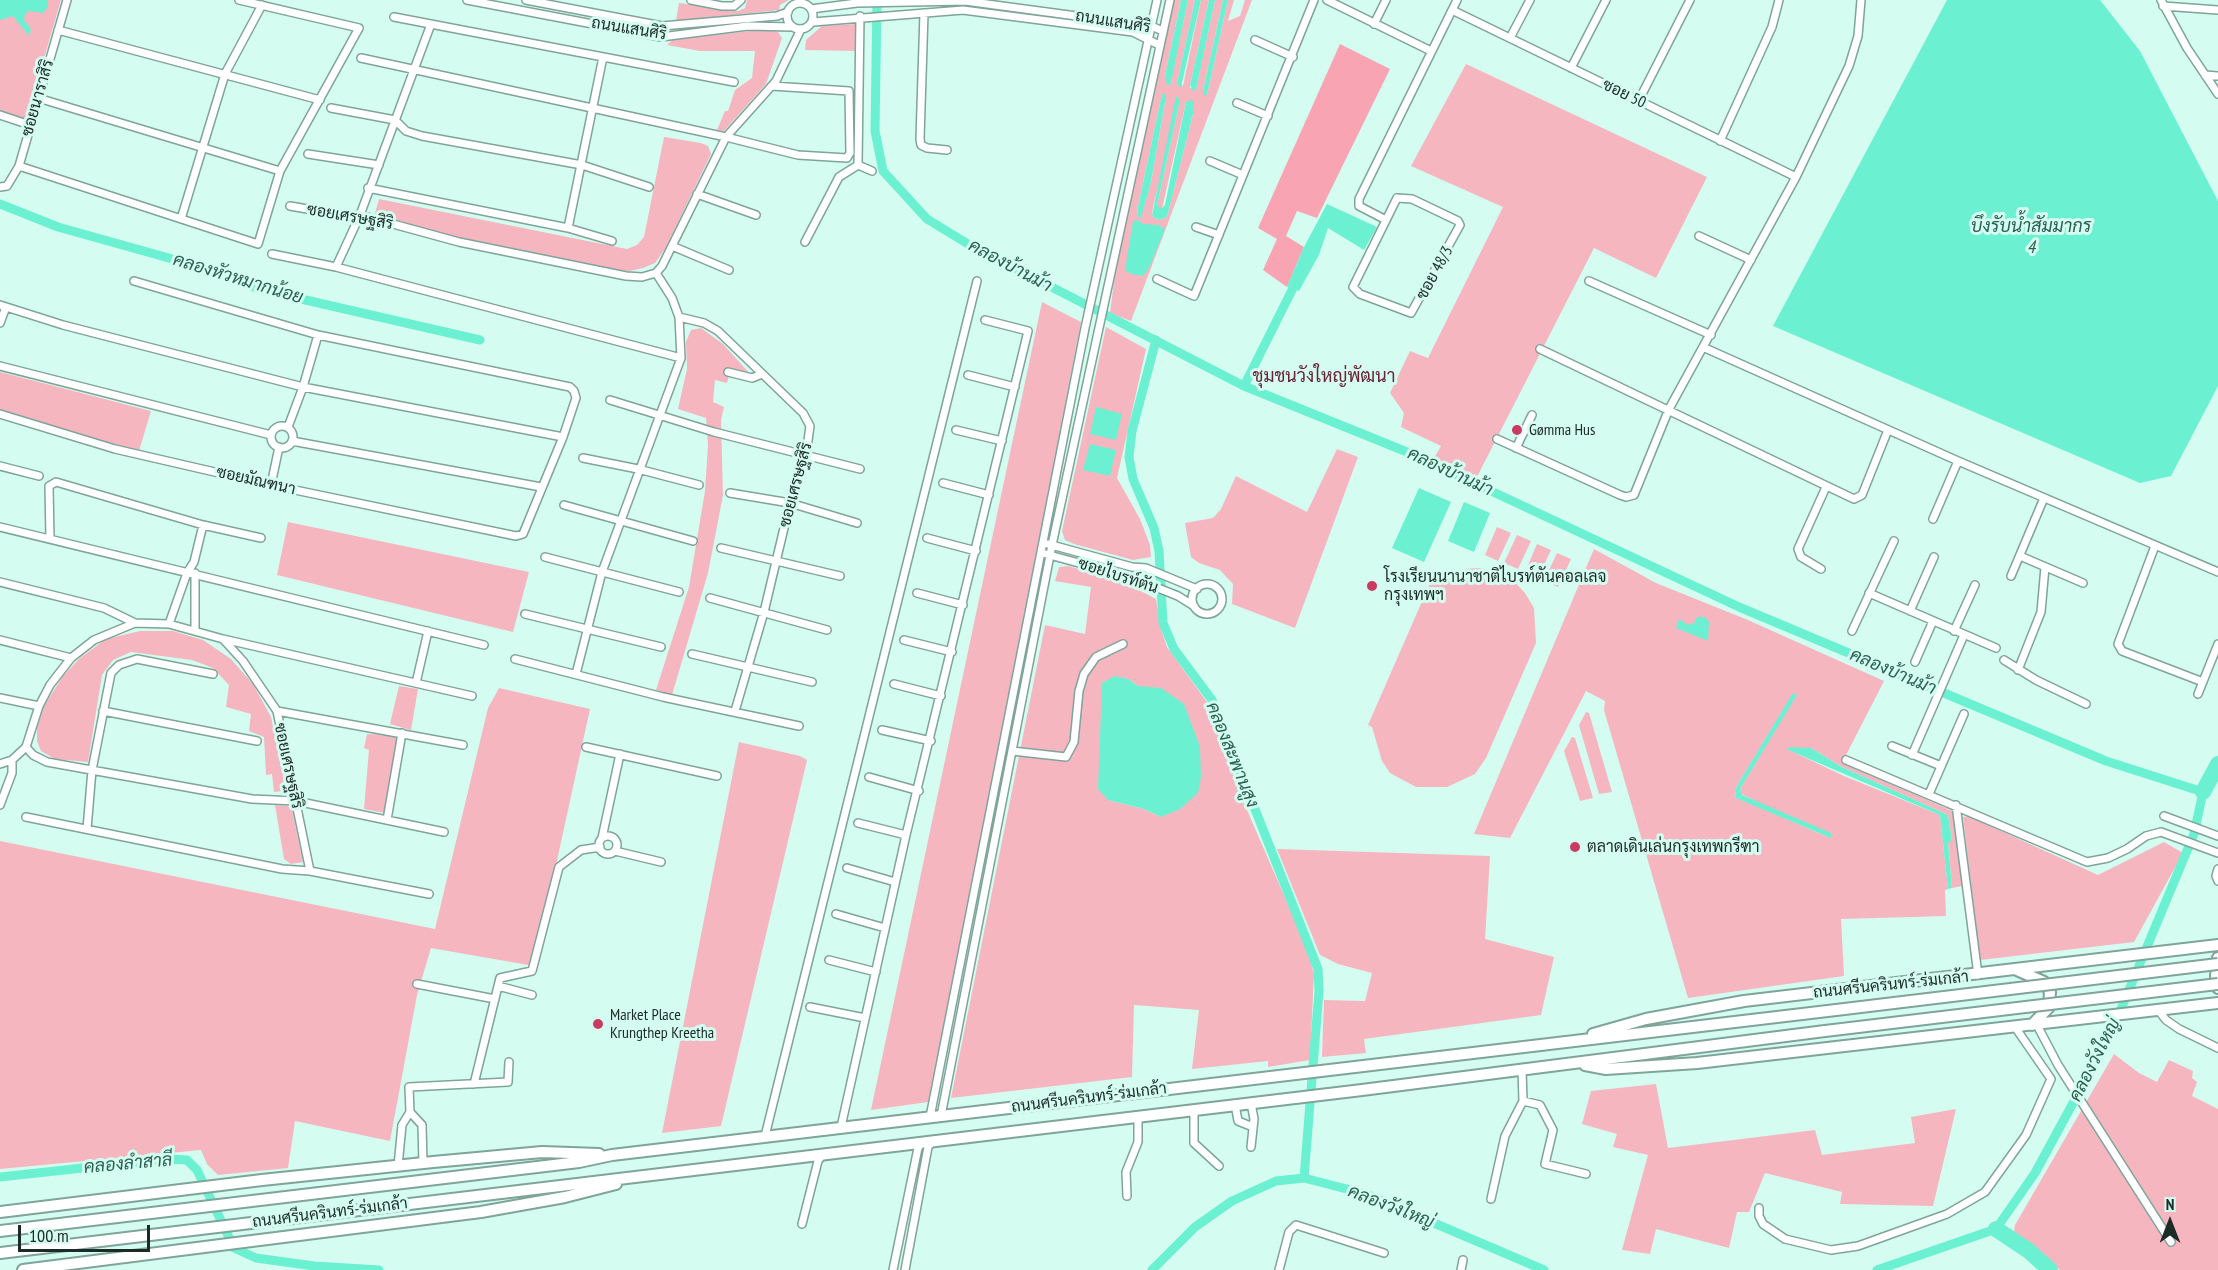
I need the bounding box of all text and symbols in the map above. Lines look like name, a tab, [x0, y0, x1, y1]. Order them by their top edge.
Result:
street label: ถนนแสนศิริ	[1074, 7, 1152, 37]
street label: ถนนแสนศิริ	[590, 14, 668, 44]
street label: ซอยนาราสิริ	[18, 57, 58, 139]
street label: ซอย 50	[1599, 75, 1649, 113]
street label: ซอยเศรษฐสิริ	[305, 200, 395, 234]
water label: บึงรับน้ำสัมมากร 4	[1971, 216, 2091, 258]
water label: คลองบ้านม้า	[964, 235, 1056, 297]
street label: ซอย 48/3	[1413, 243, 1457, 303]
water label: คลองหัวหมากน้อย	[170, 249, 306, 309]
district label: ชุมชนวังใหญ่พัฒนา	[1252, 366, 1396, 388]
place label: Gømma Hus	[1529, 420, 1595, 440]
marker: Gømma Hus	[1510, 423, 1524, 437]
street label: ซอยเศรษฐสิริ	[775, 440, 817, 530]
water label: คลองบ้านม้า	[1404, 443, 1496, 501]
street label: ซอยมัณฑนา	[214, 463, 298, 499]
street label: ซอยไบรท์ตัน	[1076, 554, 1160, 598]
place label: โรงเรียนนานาชาติไบรท์ตันคอลเลจ กรุงเทพฯ	[1384, 567, 1606, 605]
marker: โรงเรียนนานาชาติไบรท์ตันคอลเลจ กรุงเทพฯ	[1365, 579, 1379, 593]
water label: คลองบ้านม้า	[1847, 644, 1939, 700]
water label: คลองสะพานสูง	[1201, 699, 1263, 811]
street label: ซอยเศรษฐสิริ	[270, 721, 306, 811]
place label: ตลาดเดินเล่นกรุงเทพกรีฑา	[1587, 837, 1760, 857]
marker: ตลาดเดินเล่นกรุงเทพกรีฑา	[1568, 840, 1582, 854]
street label: ถนนศรีนครินทร์-ร่มเกล้า	[1812, 967, 1970, 1003]
place label: Market Place Krungthep Kreetha	[610, 1005, 714, 1043]
water label: คลองวังใหญ่	[2065, 1015, 2125, 1105]
marker: Market Place Krungthep Kreetha	[591, 1017, 605, 1031]
street label: ถนนศรีนครินทร์-ร่มเกล้า	[1010, 1079, 1168, 1117]
water label: คลองลำสาลี	[83, 1149, 173, 1179]
water label: คลองวังใหญ่	[1345, 1181, 1437, 1233]
north arrow	[2140, 1192, 2200, 1252]
street label: ถนนศรีนครินทร์-ร่มเกล้า	[251, 1194, 409, 1232]
text: N	[2166, 1194, 2174, 1214]
scale bar	[21, 1213, 153, 1251]
text: 100 m	[29, 1224, 69, 1247]

